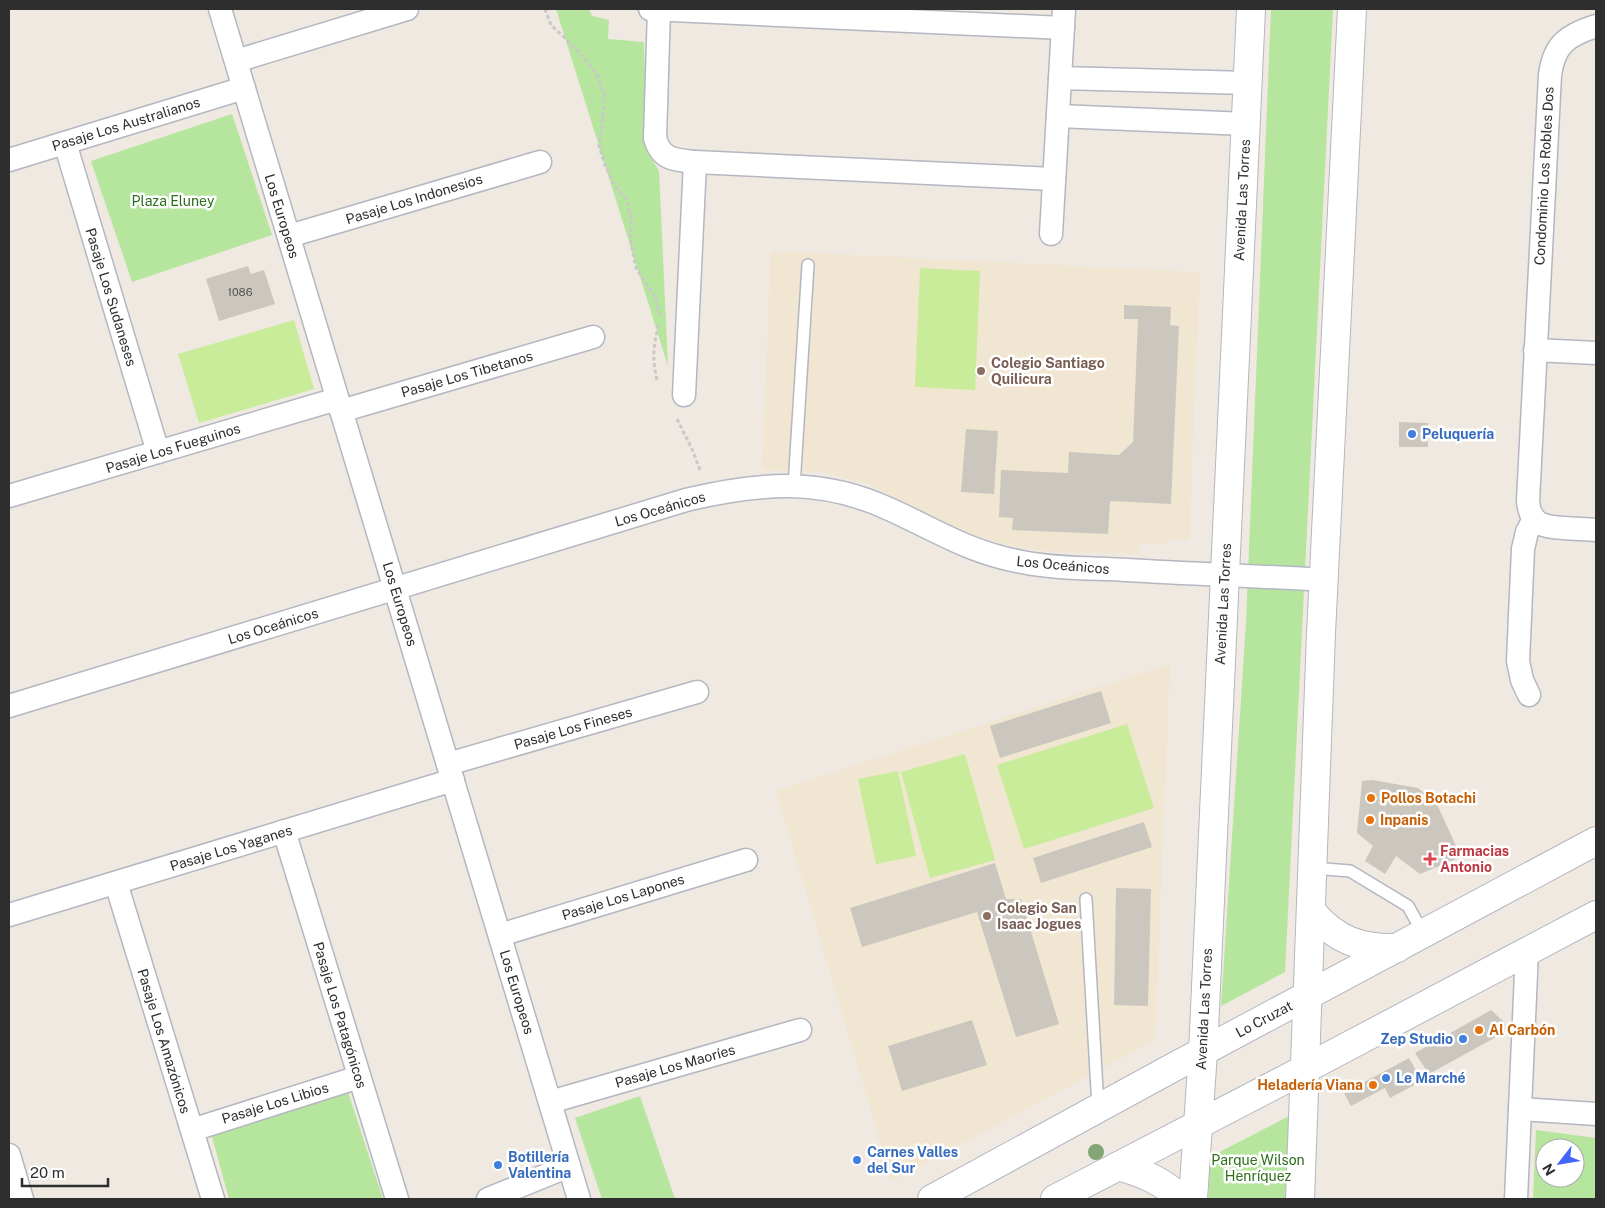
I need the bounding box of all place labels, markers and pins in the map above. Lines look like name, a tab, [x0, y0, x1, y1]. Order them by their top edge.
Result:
place label: Colegio Santiago Quilicura	[991, 355, 1105, 387]
marker: Colegio Santiago Quilicura	[975, 365, 987, 377]
place label: Peluquería	[1422, 426, 1494, 442]
marker: Peluquería	[1406, 428, 1418, 440]
place label: Pollos Botachi	[1381, 790, 1476, 806]
marker: Pollos Botachi	[1365, 792, 1377, 804]
place label: Inpanis	[1380, 812, 1428, 828]
marker: Inpanis	[1364, 814, 1376, 826]
place label: Farmacias Antonio	[1440, 843, 1509, 875]
marker: Farmacias Antonio	[1424, 853, 1436, 865]
place label: Colegio San Isaac Jogues	[997, 900, 1081, 932]
marker: Colegio San Isaac Jogues	[981, 910, 993, 922]
place label: Al Carbón	[1489, 1022, 1555, 1038]
marker: Al Carbón	[1473, 1024, 1485, 1036]
place label: Zep Studio	[1380, 1031, 1453, 1047]
marker: Zep Studio	[1457, 1033, 1469, 1045]
place label: Le Marché	[1396, 1070, 1466, 1086]
marker: Le Marché	[1380, 1072, 1392, 1084]
place label: Heladería Viana	[1257, 1077, 1363, 1093]
marker: Heladería Viana	[1367, 1079, 1379, 1091]
place label: Carnes Valles del Sur	[867, 1144, 958, 1176]
place label: Botillería Valentina	[508, 1149, 571, 1181]
marker: Carnes Valles del Sur	[851, 1154, 863, 1166]
marker: Botillería Valentina	[492, 1159, 504, 1171]

